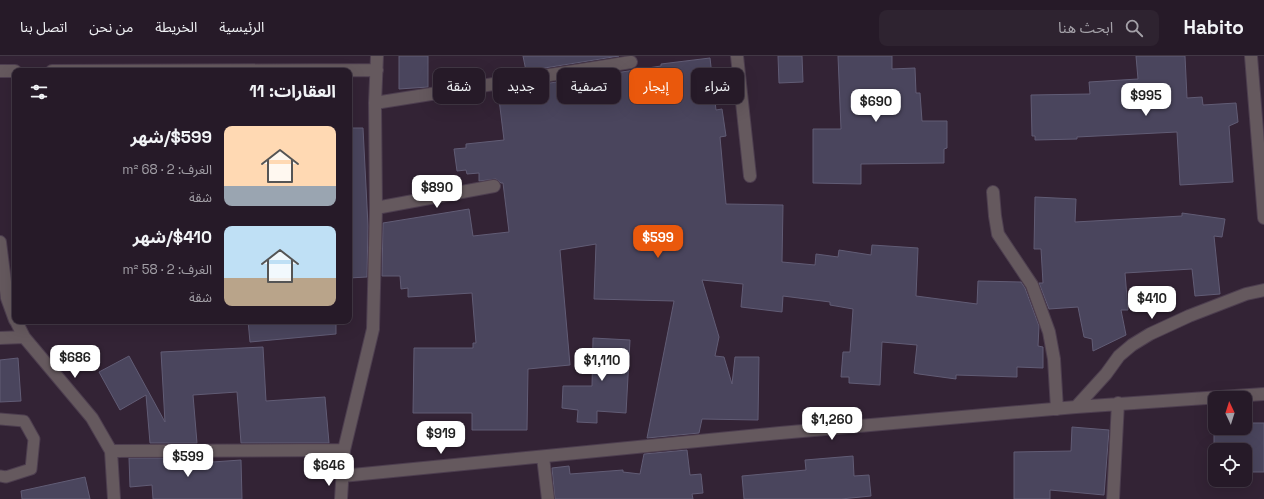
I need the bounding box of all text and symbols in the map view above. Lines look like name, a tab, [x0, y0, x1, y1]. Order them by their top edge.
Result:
search box	[879, 10, 1159, 46]
text: Habito	[1183, 15, 1244, 40]
icon: search	[1123, 17, 1145, 39]
text: اتصل بنا	[20, 18, 67, 36]
text: من نحن	[89, 18, 133, 36]
text: الخريطة	[155, 18, 197, 36]
text: الرئيسية	[219, 18, 264, 36]
text: ابحث هنا	[1058, 18, 1113, 37]
chip: شقة	[433, 68, 485, 104]
chip: جديد	[493, 68, 549, 104]
chip: تصفية	[557, 68, 621, 104]
chip: إيجار	[629, 68, 683, 104]
chip: شراء	[691, 68, 744, 104]
text: العقارات: 11	[249, 80, 336, 102]
icon: filters	[28, 81, 50, 103]
pin: $995	[1122, 83, 1170, 117]
text: $995	[1130, 87, 1162, 104]
pin: $690	[852, 89, 900, 123]
text: $690	[860, 93, 892, 110]
text: $599/شهر	[130, 126, 212, 148]
icon: home	[256, 142, 304, 190]
text: الغرف: 2 · 68 m²	[122, 161, 212, 178]
pin: $890	[413, 175, 461, 209]
text: $890	[421, 179, 453, 196]
text: شقة	[189, 189, 212, 206]
pin: $599	[634, 225, 682, 259]
text: $410/شهر	[133, 226, 212, 248]
text: $599	[642, 229, 674, 246]
icon: home	[256, 242, 304, 290]
text: الغرف: 2 · 58 m²	[122, 261, 212, 278]
pin: $410	[1128, 286, 1176, 320]
text: شقة	[189, 289, 212, 306]
text: $410	[1137, 290, 1167, 307]
pin: $686	[51, 345, 99, 379]
pin: $1,110	[569, 348, 635, 382]
text: $686	[59, 349, 91, 366]
text: $1,110	[583, 352, 621, 369]
north arrow	[1208, 391, 1252, 435]
map controls	[1208, 391, 1252, 487]
pin: $1,260	[799, 407, 865, 441]
text: $1,260	[811, 411, 853, 428]
pin: $919	[417, 421, 465, 455]
text: $919	[426, 425, 456, 442]
button: locate	[1208, 443, 1252, 487]
pin: $599	[164, 444, 212, 478]
text: $599	[172, 448, 204, 465]
pin: $646	[305, 453, 353, 487]
text: $646	[313, 457, 345, 474]

